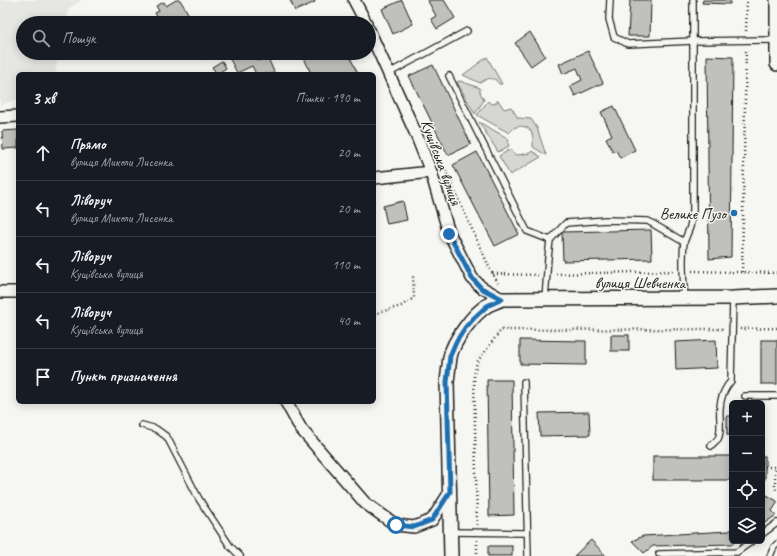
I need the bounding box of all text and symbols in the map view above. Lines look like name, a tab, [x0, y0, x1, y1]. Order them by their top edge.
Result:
search box	[16, 16, 376, 60]
icon: search	[30, 27, 52, 49]
text: Пошук	[62, 29, 95, 48]
text: 3 хв	[32, 88, 55, 109]
text: Пішки · 190 m	[296, 90, 360, 106]
street label: Кущівська вулиця	[416, 117, 466, 209]
text: Прямо	[70, 135, 106, 154]
icon: ahead	[32, 142, 54, 164]
text: 20 m	[338, 145, 360, 161]
text: вулиця Миколи Лисенка	[70, 154, 173, 170]
text: Ліворуч	[70, 191, 111, 210]
icon: left	[32, 198, 54, 220]
text: 20 m	[338, 201, 360, 217]
place label: Велике Пузо	[660, 204, 728, 224]
marker: Велике Пузо	[729, 208, 739, 218]
text: вулиця Миколи Лисенка	[70, 210, 173, 226]
route end	[440, 225, 458, 243]
text: Ліворуч	[70, 247, 111, 266]
icon: left	[32, 254, 54, 276]
text: 110 m	[332, 257, 360, 273]
text: Кущівська вулиця	[70, 266, 143, 282]
street label: вулиця Шевченка	[595, 273, 687, 293]
text: Ліворуч	[70, 303, 111, 322]
icon: left	[32, 310, 54, 332]
text: 40 m	[338, 313, 360, 329]
text: Кущівська вулиця	[70, 322, 143, 338]
icon: arrive	[32, 366, 54, 388]
text: Пункт призначення	[70, 367, 177, 386]
map controls	[729, 400, 765, 544]
button: +	[729, 400, 765, 436]
button: −	[729, 436, 765, 472]
button: locate	[729, 472, 765, 508]
button: layers	[729, 508, 765, 544]
route start	[387, 516, 405, 534]

